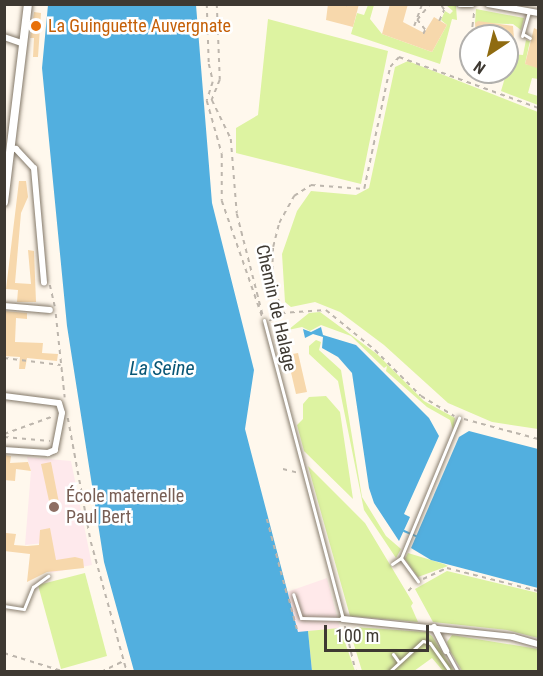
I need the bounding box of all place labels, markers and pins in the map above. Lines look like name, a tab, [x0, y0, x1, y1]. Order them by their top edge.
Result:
place label: La Guinguette Auvergnate	[48, 15, 231, 37]
marker: La Guinguette Auvergnate	[29, 19, 43, 33]
place label: École maternelle Paul Bert	[66, 486, 184, 528]
marker: École maternelle Paul Bert	[47, 500, 61, 514]

